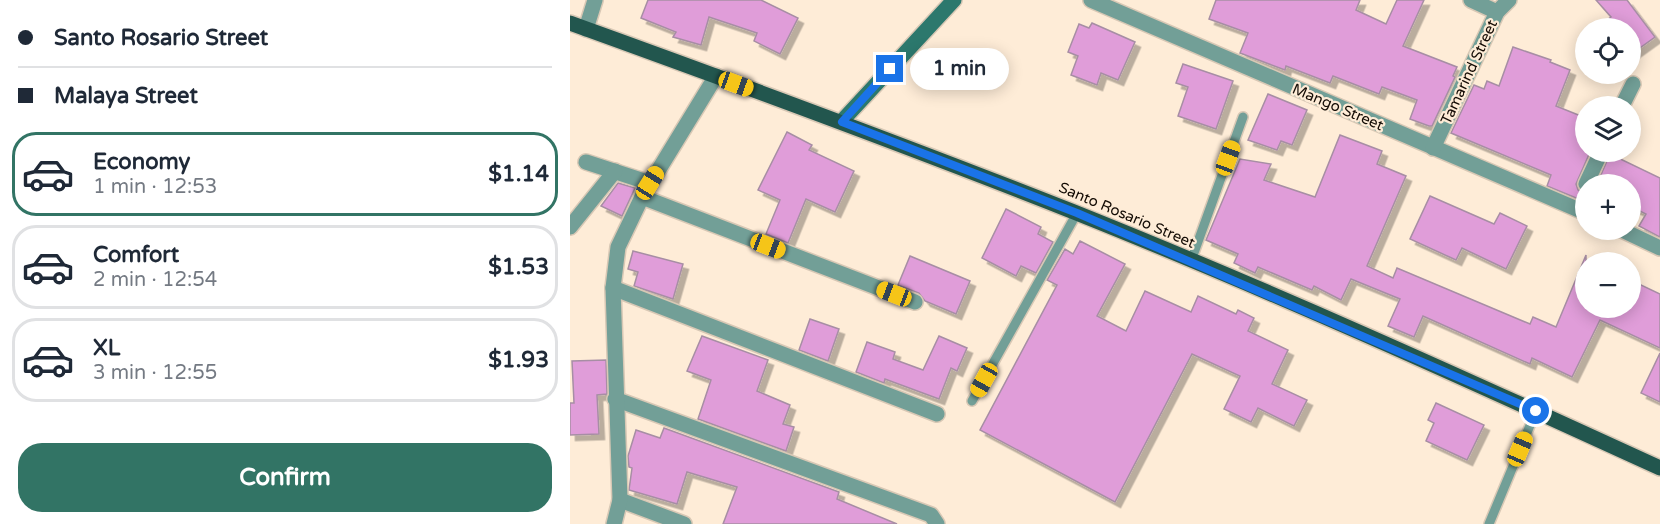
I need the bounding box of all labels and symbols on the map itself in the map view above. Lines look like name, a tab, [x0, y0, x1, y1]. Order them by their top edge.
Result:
street label: Tamarind Street	[1437, 17, 1501, 127]
callout: 1 min	[911, 48, 1010, 90]
route end	[876, 55, 903, 82]
car	[716, 69, 756, 99]
street label: Mango Street	[1290, 80, 1387, 134]
car	[1213, 138, 1243, 178]
car	[633, 163, 667, 203]
street label: Santo Rosario Street	[1056, 178, 1198, 252]
car	[748, 231, 788, 261]
car	[874, 279, 914, 309]
car	[967, 360, 1001, 400]
route start	[1522, 397, 1549, 424]
car	[1505, 429, 1535, 469]

